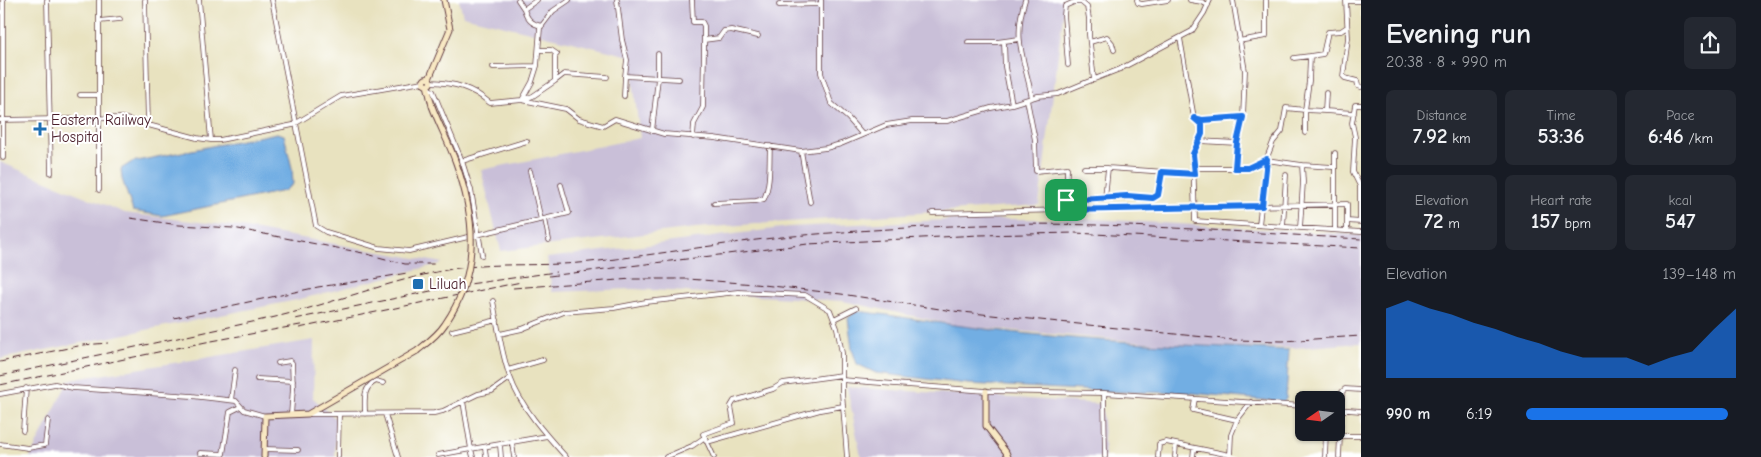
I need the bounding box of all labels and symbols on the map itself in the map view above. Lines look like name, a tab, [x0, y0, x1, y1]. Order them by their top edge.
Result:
place label: Eastern Railway Hospital	[51, 111, 151, 146]
marker: Eastern Railway Hospital	[33, 122, 47, 136]
pin	[1045, 179, 1087, 221]
place label: Liluah	[429, 275, 467, 293]
marker: Liluah	[411, 277, 425, 291]
north arrow	[1295, 391, 1345, 441]

